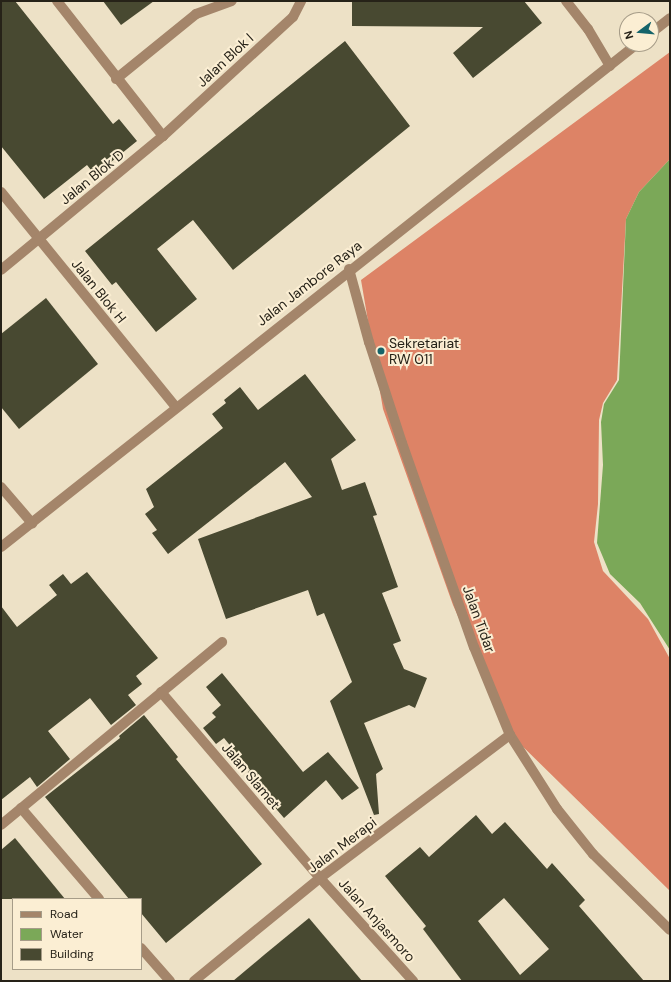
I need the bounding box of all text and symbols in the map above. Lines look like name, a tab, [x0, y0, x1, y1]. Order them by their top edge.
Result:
north arrow	[619, 12, 659, 52]
text: N	[621, 29, 636, 41]
street label: Jalan Blok I	[193, 30, 257, 90]
street label: Jalan Blok D	[57, 146, 127, 208]
street label: Jalan Jambore Raya	[253, 237, 365, 329]
street label: Jalan Blok H	[68, 256, 130, 326]
place label: Sekretariat RW 011	[389, 335, 459, 368]
marker: Sekretariat RW 011	[376, 346, 386, 356]
street label: Jalan Tidar	[459, 583, 499, 655]
street label: Jalan Slamet	[218, 739, 284, 813]
street label: Jalan Merapi	[304, 814, 380, 876]
street label: Jalan Anjasmoro	[335, 875, 419, 965]
legend	[12, 898, 142, 970]
text: Road	[50, 906, 78, 922]
text: Water	[50, 926, 83, 942]
text: Building	[50, 946, 94, 962]

